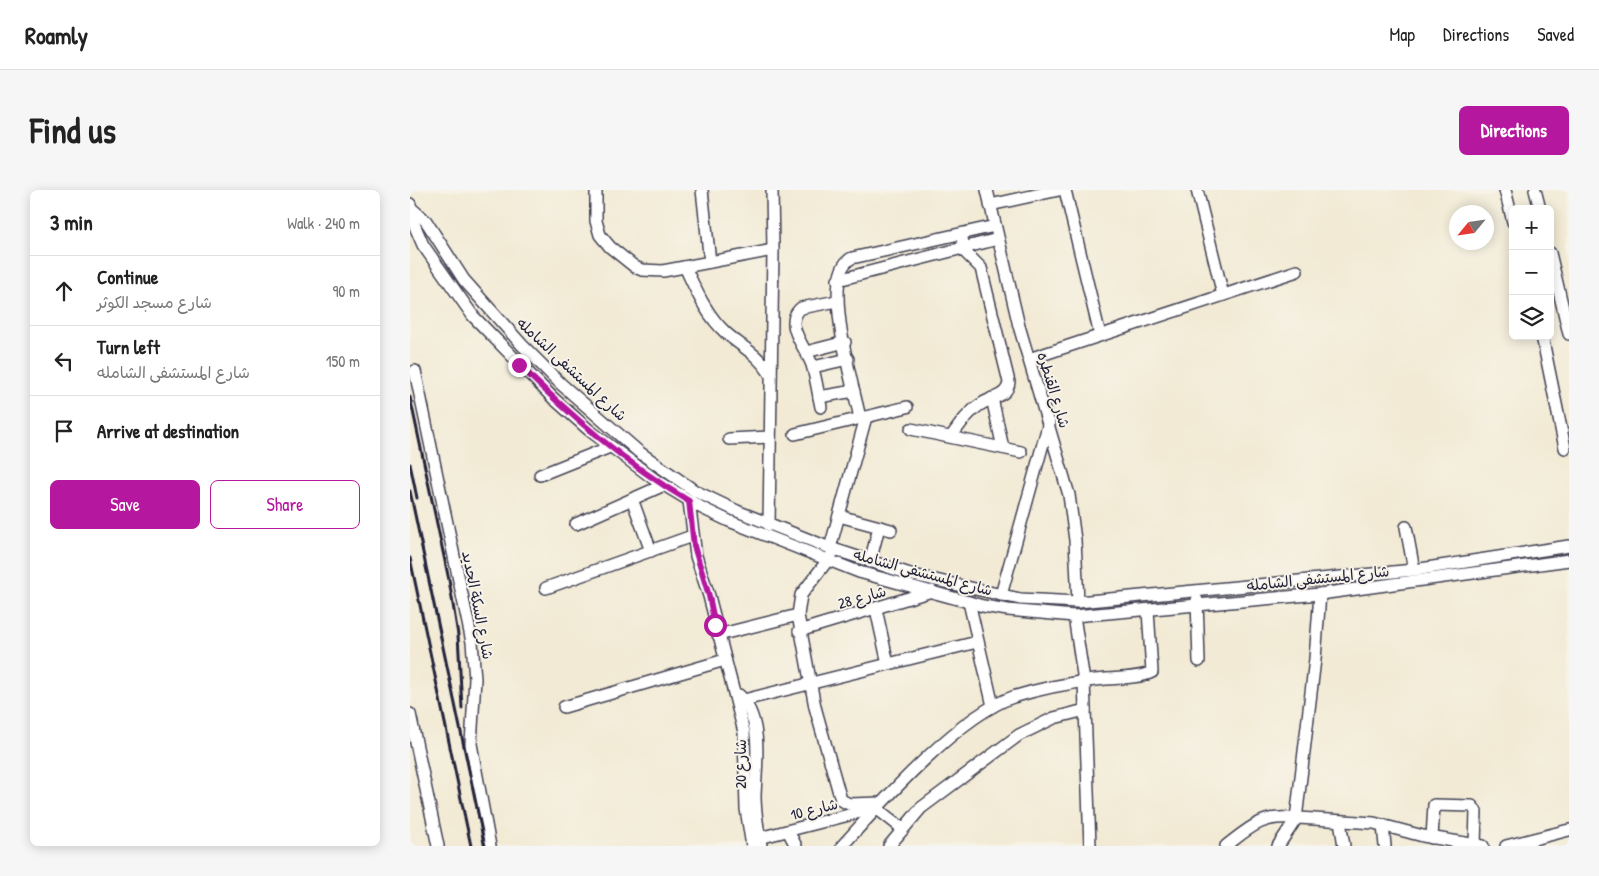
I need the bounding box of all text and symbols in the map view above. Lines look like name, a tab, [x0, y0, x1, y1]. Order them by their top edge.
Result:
text: Roamly	[25, 19, 88, 51]
text: Map	[1390, 22, 1415, 47]
text: Directions	[1443, 22, 1509, 47]
text: Saved	[1537, 22, 1574, 47]
button: Directions	[1459, 106, 1569, 155]
text: Find us	[30, 107, 116, 154]
north arrow	[1449, 205, 1494, 250]
map controls	[1509, 205, 1554, 340]
button: +	[1509, 205, 1554, 250]
text: 3 min	[50, 208, 93, 237]
text: Walk · 240 m	[287, 212, 360, 234]
button: −	[1509, 250, 1554, 295]
text: Continue	[97, 264, 158, 290]
icon: ahead	[50, 277, 78, 305]
text: 90 m	[332, 280, 360, 302]
text: شارع مسجد الكوثر	[97, 291, 212, 313]
button: layers	[1509, 295, 1554, 340]
street label: شارع المستشفى الشامله	[512, 312, 632, 426]
text: Turn left	[97, 334, 160, 360]
icon: left	[50, 347, 78, 375]
street label: شارع القنطره	[1032, 349, 1076, 431]
text: 150 m	[326, 350, 360, 372]
route end	[508, 354, 531, 377]
text: شارع المستشفى الشامله	[97, 361, 250, 383]
icon: arrive	[50, 417, 78, 445]
text: Arrive at destination	[97, 418, 239, 444]
button: Save	[50, 480, 200, 529]
button: Share	[210, 480, 360, 529]
street label: شارع المستشفى الشامله	[851, 543, 995, 601]
street label: شارع السكة الحديد	[457, 549, 499, 661]
street label: شارع المستشفى الشامله	[1246, 560, 1390, 596]
street label: شارع 28	[835, 580, 889, 614]
route start	[704, 614, 727, 637]
street label: شارع 20	[730, 739, 751, 789]
street label: شارع 10	[788, 793, 840, 825]

